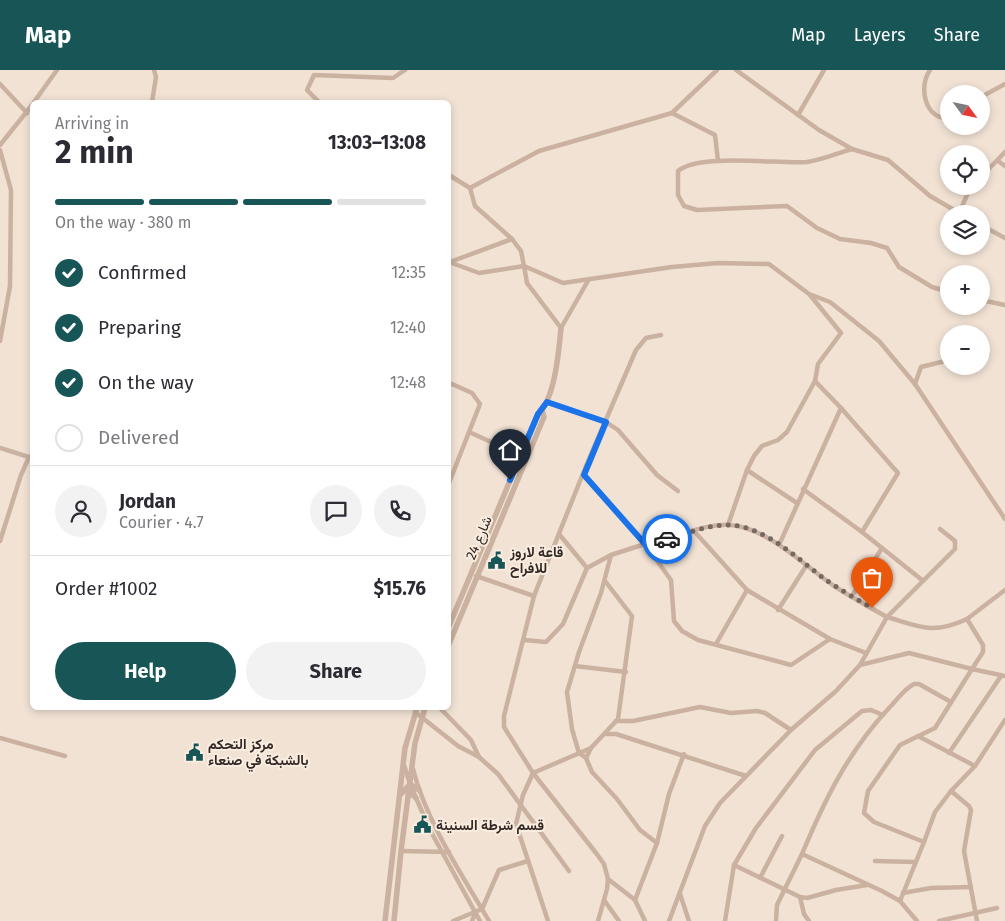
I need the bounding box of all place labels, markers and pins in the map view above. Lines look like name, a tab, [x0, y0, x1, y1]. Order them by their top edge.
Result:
pin	[489, 429, 531, 480]
place label: قاعة لاروز للافراح	[509, 544, 563, 578]
public building icon: قاعة لاروز للافراح	[486, 550, 506, 570]
pin	[851, 557, 893, 608]
place label: مركز التحكم بالشبكة في صنعاء	[208, 736, 308, 772]
public building icon: مركز التحكم بالشبكة في صنعاء	[184, 742, 204, 762]
public building icon: قسم شرطة السنينة	[412, 815, 432, 835]
place label: قسم شرطة السنينة	[436, 817, 544, 834]

